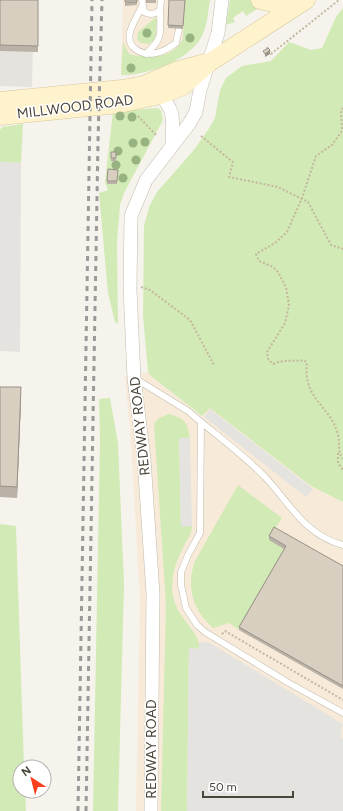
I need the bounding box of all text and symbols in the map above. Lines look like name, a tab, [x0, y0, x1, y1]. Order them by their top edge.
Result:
street label: MILLWOOD ROAD	[16, 91, 134, 123]
street label: REDWAY ROAD	[126, 376, 154, 476]
street label: REDWAY ROAD	[143, 699, 160, 799]
north arrow	[12, 759, 52, 799]
text: N	[19, 764, 34, 779]
scale bar	[203, 773, 293, 799]
text: 50 m	[209, 780, 237, 794]

